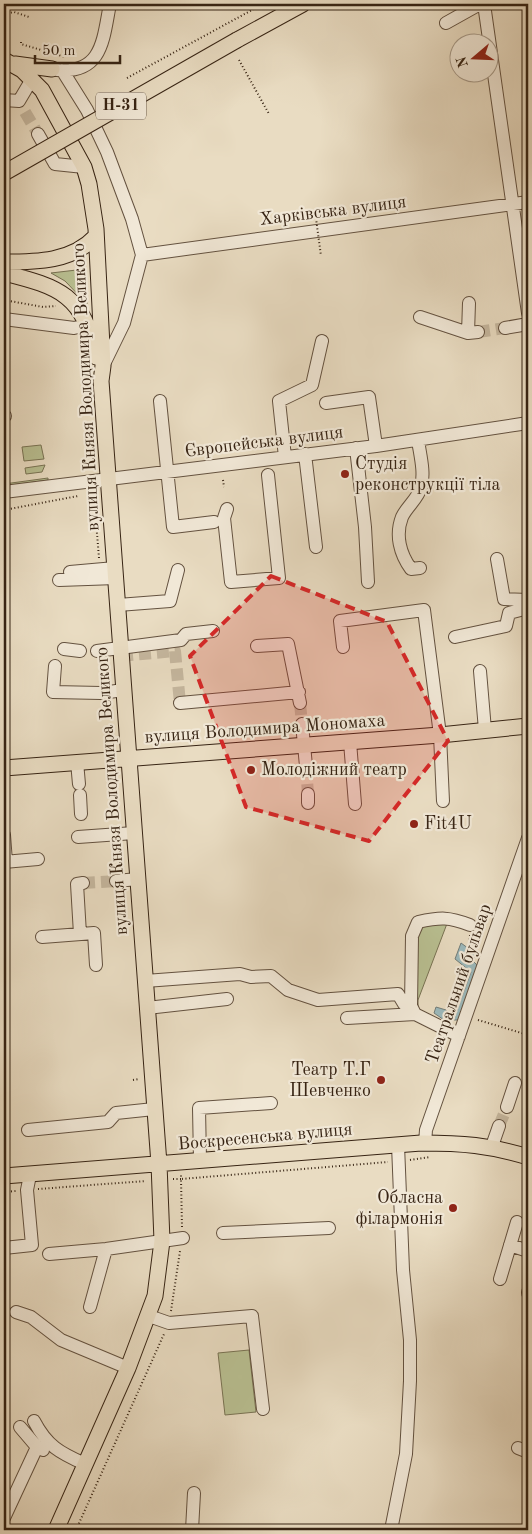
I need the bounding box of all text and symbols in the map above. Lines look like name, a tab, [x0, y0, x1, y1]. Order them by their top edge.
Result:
scale bar	[35, 32, 120, 64]
north arrow	[450, 32, 500, 82]
text: 50 m	[42, 44, 76, 59]
text: N	[454, 54, 471, 69]
road number: Н-31	[96, 92, 146, 120]
street label: Харківська вулиця	[259, 193, 407, 229]
street label: вулиця Князя Володимира Великого	[69, 242, 103, 532]
street label: Європейська вулиця	[184, 423, 344, 461]
place label: Студія реконструкції тіла	[355, 455, 501, 494]
marker: Студія реконструкції тіла	[339, 468, 351, 480]
street label: вулиця Князя Володимира Великого	[93, 646, 131, 936]
street label: вулиця Володимира Мономаха	[144, 712, 386, 746]
place label: Молодіжний театр	[261, 761, 407, 779]
marker: Молодіжний театр	[245, 764, 257, 776]
place label: Fit4U	[424, 815, 472, 833]
marker: Fit4U	[408, 818, 420, 830]
street label: Театральний бульвар	[423, 902, 495, 1066]
place label: Театр Т.Г Шевченко	[289, 1061, 371, 1100]
marker: Театр Т.Г Шевченко	[375, 1074, 387, 1086]
street label: Воскресенська вулиця	[177, 1120, 353, 1154]
place label: Обласна філармонія	[356, 1189, 443, 1229]
marker: Обласна філармонія	[447, 1202, 459, 1214]

